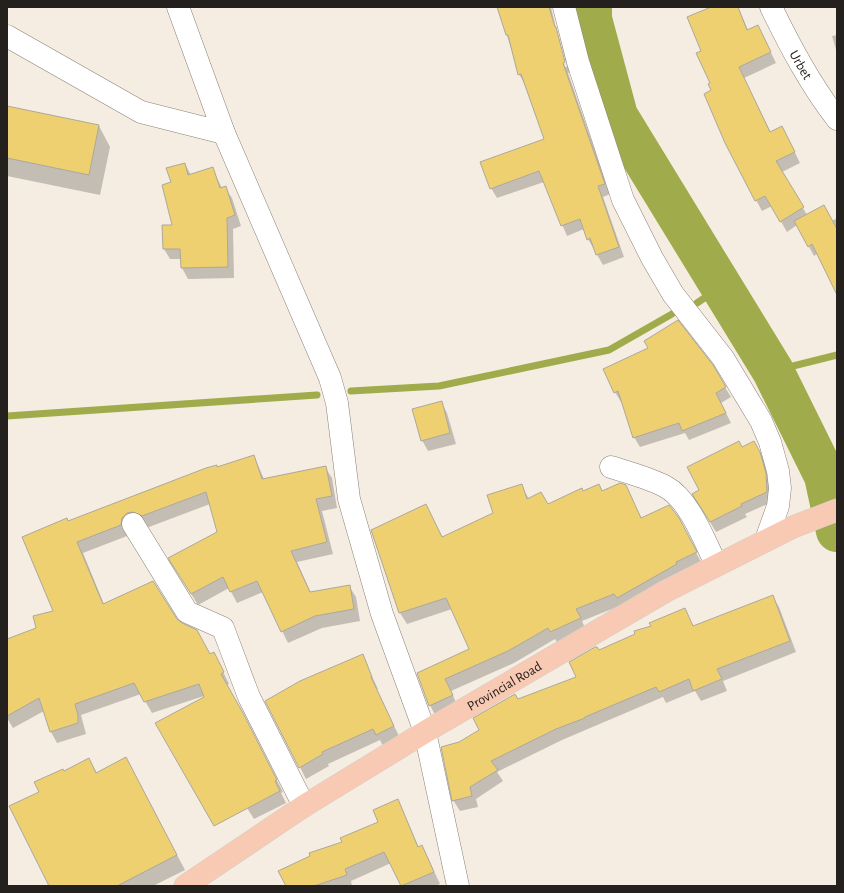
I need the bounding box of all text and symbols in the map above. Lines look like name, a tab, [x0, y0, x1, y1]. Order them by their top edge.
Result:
street label: Urbet	[786, 48, 814, 83]
street label: Provincial Road	[465, 659, 544, 714]

